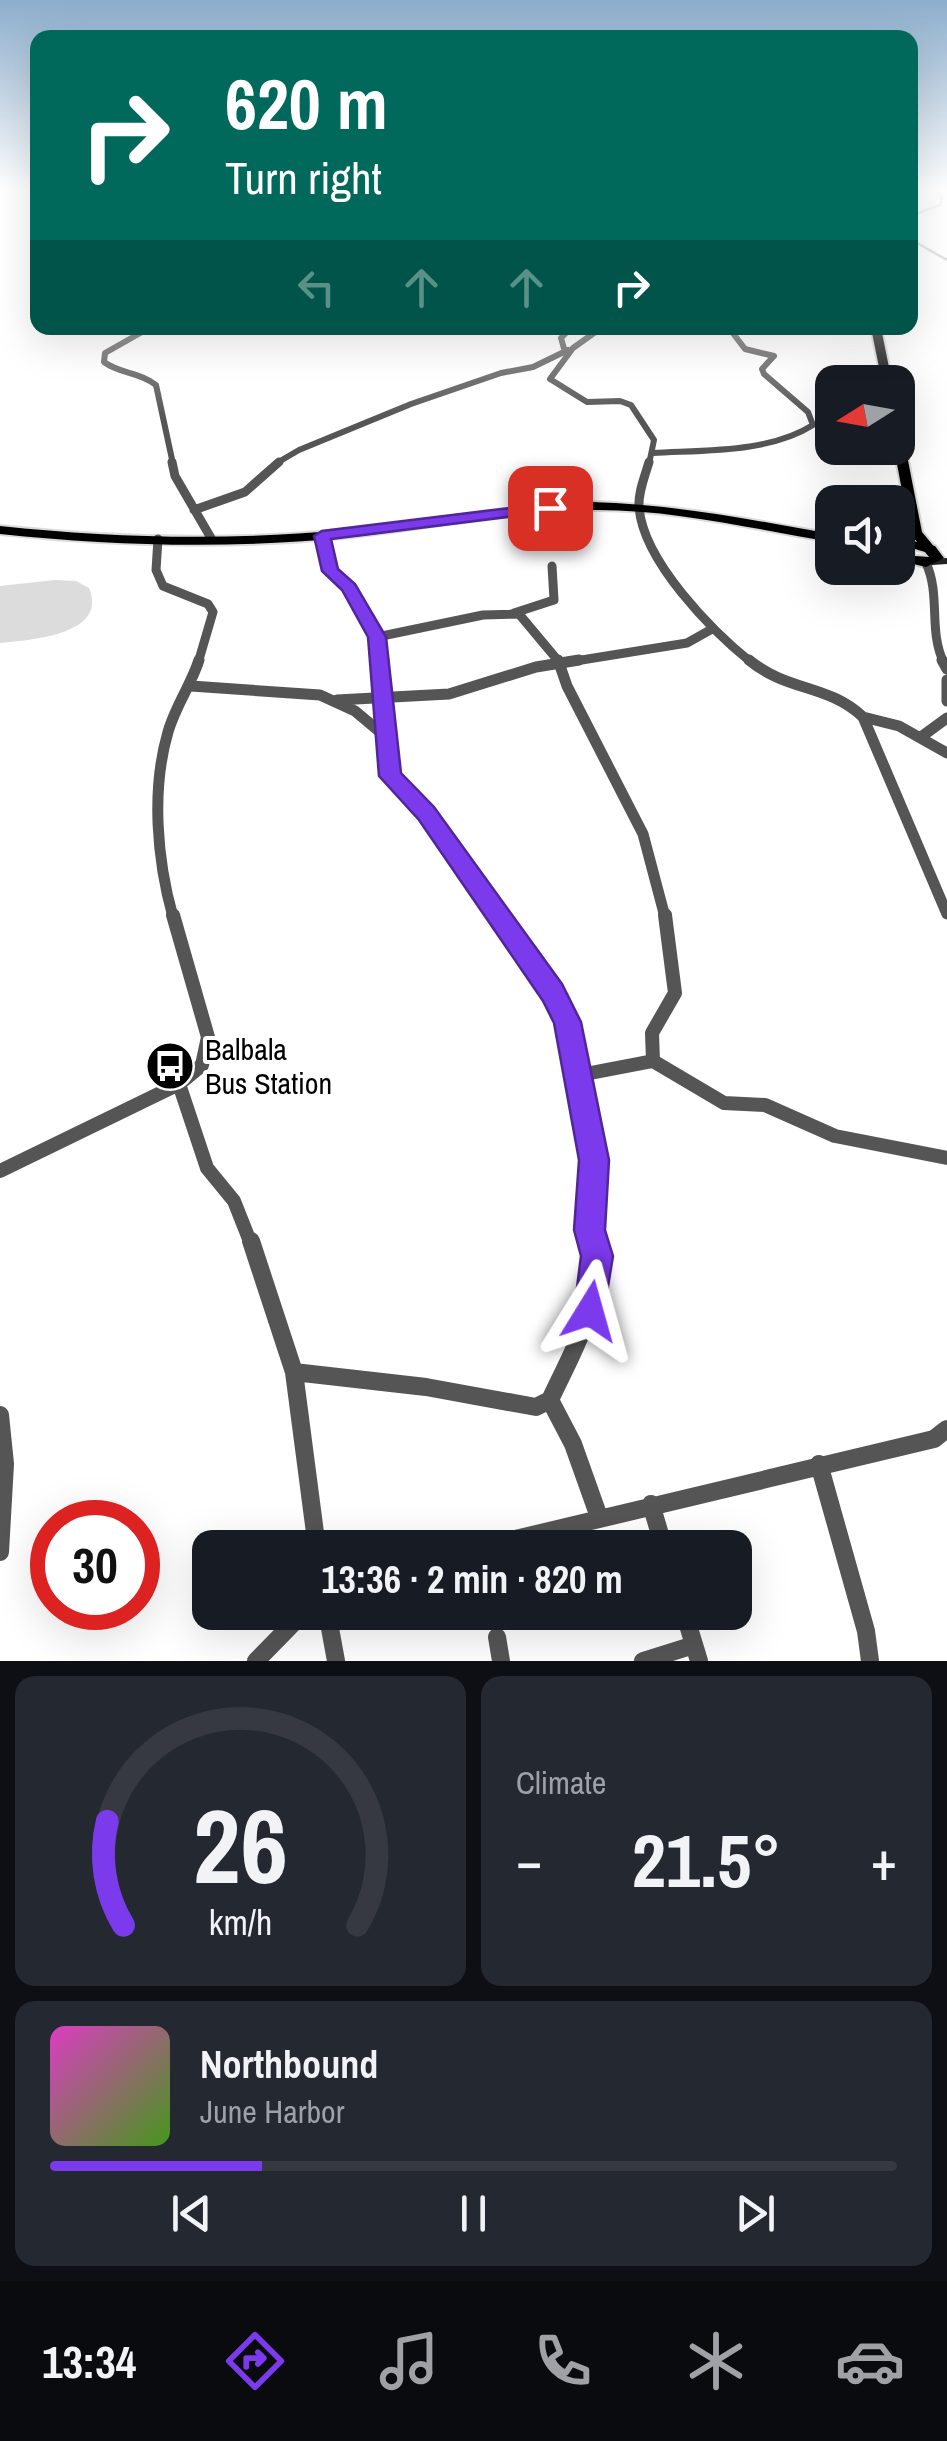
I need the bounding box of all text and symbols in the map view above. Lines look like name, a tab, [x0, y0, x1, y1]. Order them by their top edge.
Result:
text: 620 m	[225, 57, 388, 151]
icon: right	[60, 70, 190, 200]
text: Turn right	[225, 147, 382, 208]
icon: left	[289, 260, 344, 315]
icon: ahead	[394, 260, 449, 315]
icon: ahead	[499, 260, 554, 315]
icon: right	[604, 260, 659, 315]
north arrow	[815, 365, 915, 465]
map controls	[815, 365, 915, 585]
pin	[508, 466, 593, 551]
icon: arrive	[523, 481, 578, 536]
button: sound	[815, 485, 915, 585]
place label: Balbala Bus Station	[205, 1029, 332, 1103]
bus stop icon: Balbala Bus Station	[144, 1040, 196, 1092]
position arrow	[538, 1259, 642, 1363]
speed limit sign: 30	[30, 1500, 160, 1630]
text: 13:36 · 2 min · 820 m	[321, 1554, 623, 1605]
text: Climate	[516, 1761, 606, 1804]
text: 26	[193, 1775, 288, 1915]
text: 21.5°	[632, 1809, 781, 1910]
text: −	[516, 1823, 542, 1897]
text: +	[871, 1823, 897, 1897]
text: km/h	[209, 1898, 272, 1946]
text: Northbound	[200, 2039, 378, 2090]
text: June Harbor	[200, 2090, 344, 2133]
icon: previous	[164, 2186, 219, 2241]
icon: pause	[446, 2186, 501, 2241]
icon: next	[728, 2186, 783, 2241]
icon: directions	[220, 2326, 290, 2396]
icon: music	[374, 2326, 444, 2396]
icon: phone	[528, 2326, 598, 2396]
icon: climate	[681, 2326, 751, 2396]
icon: car	[835, 2326, 905, 2396]
text: 13:34	[42, 2331, 136, 2392]

